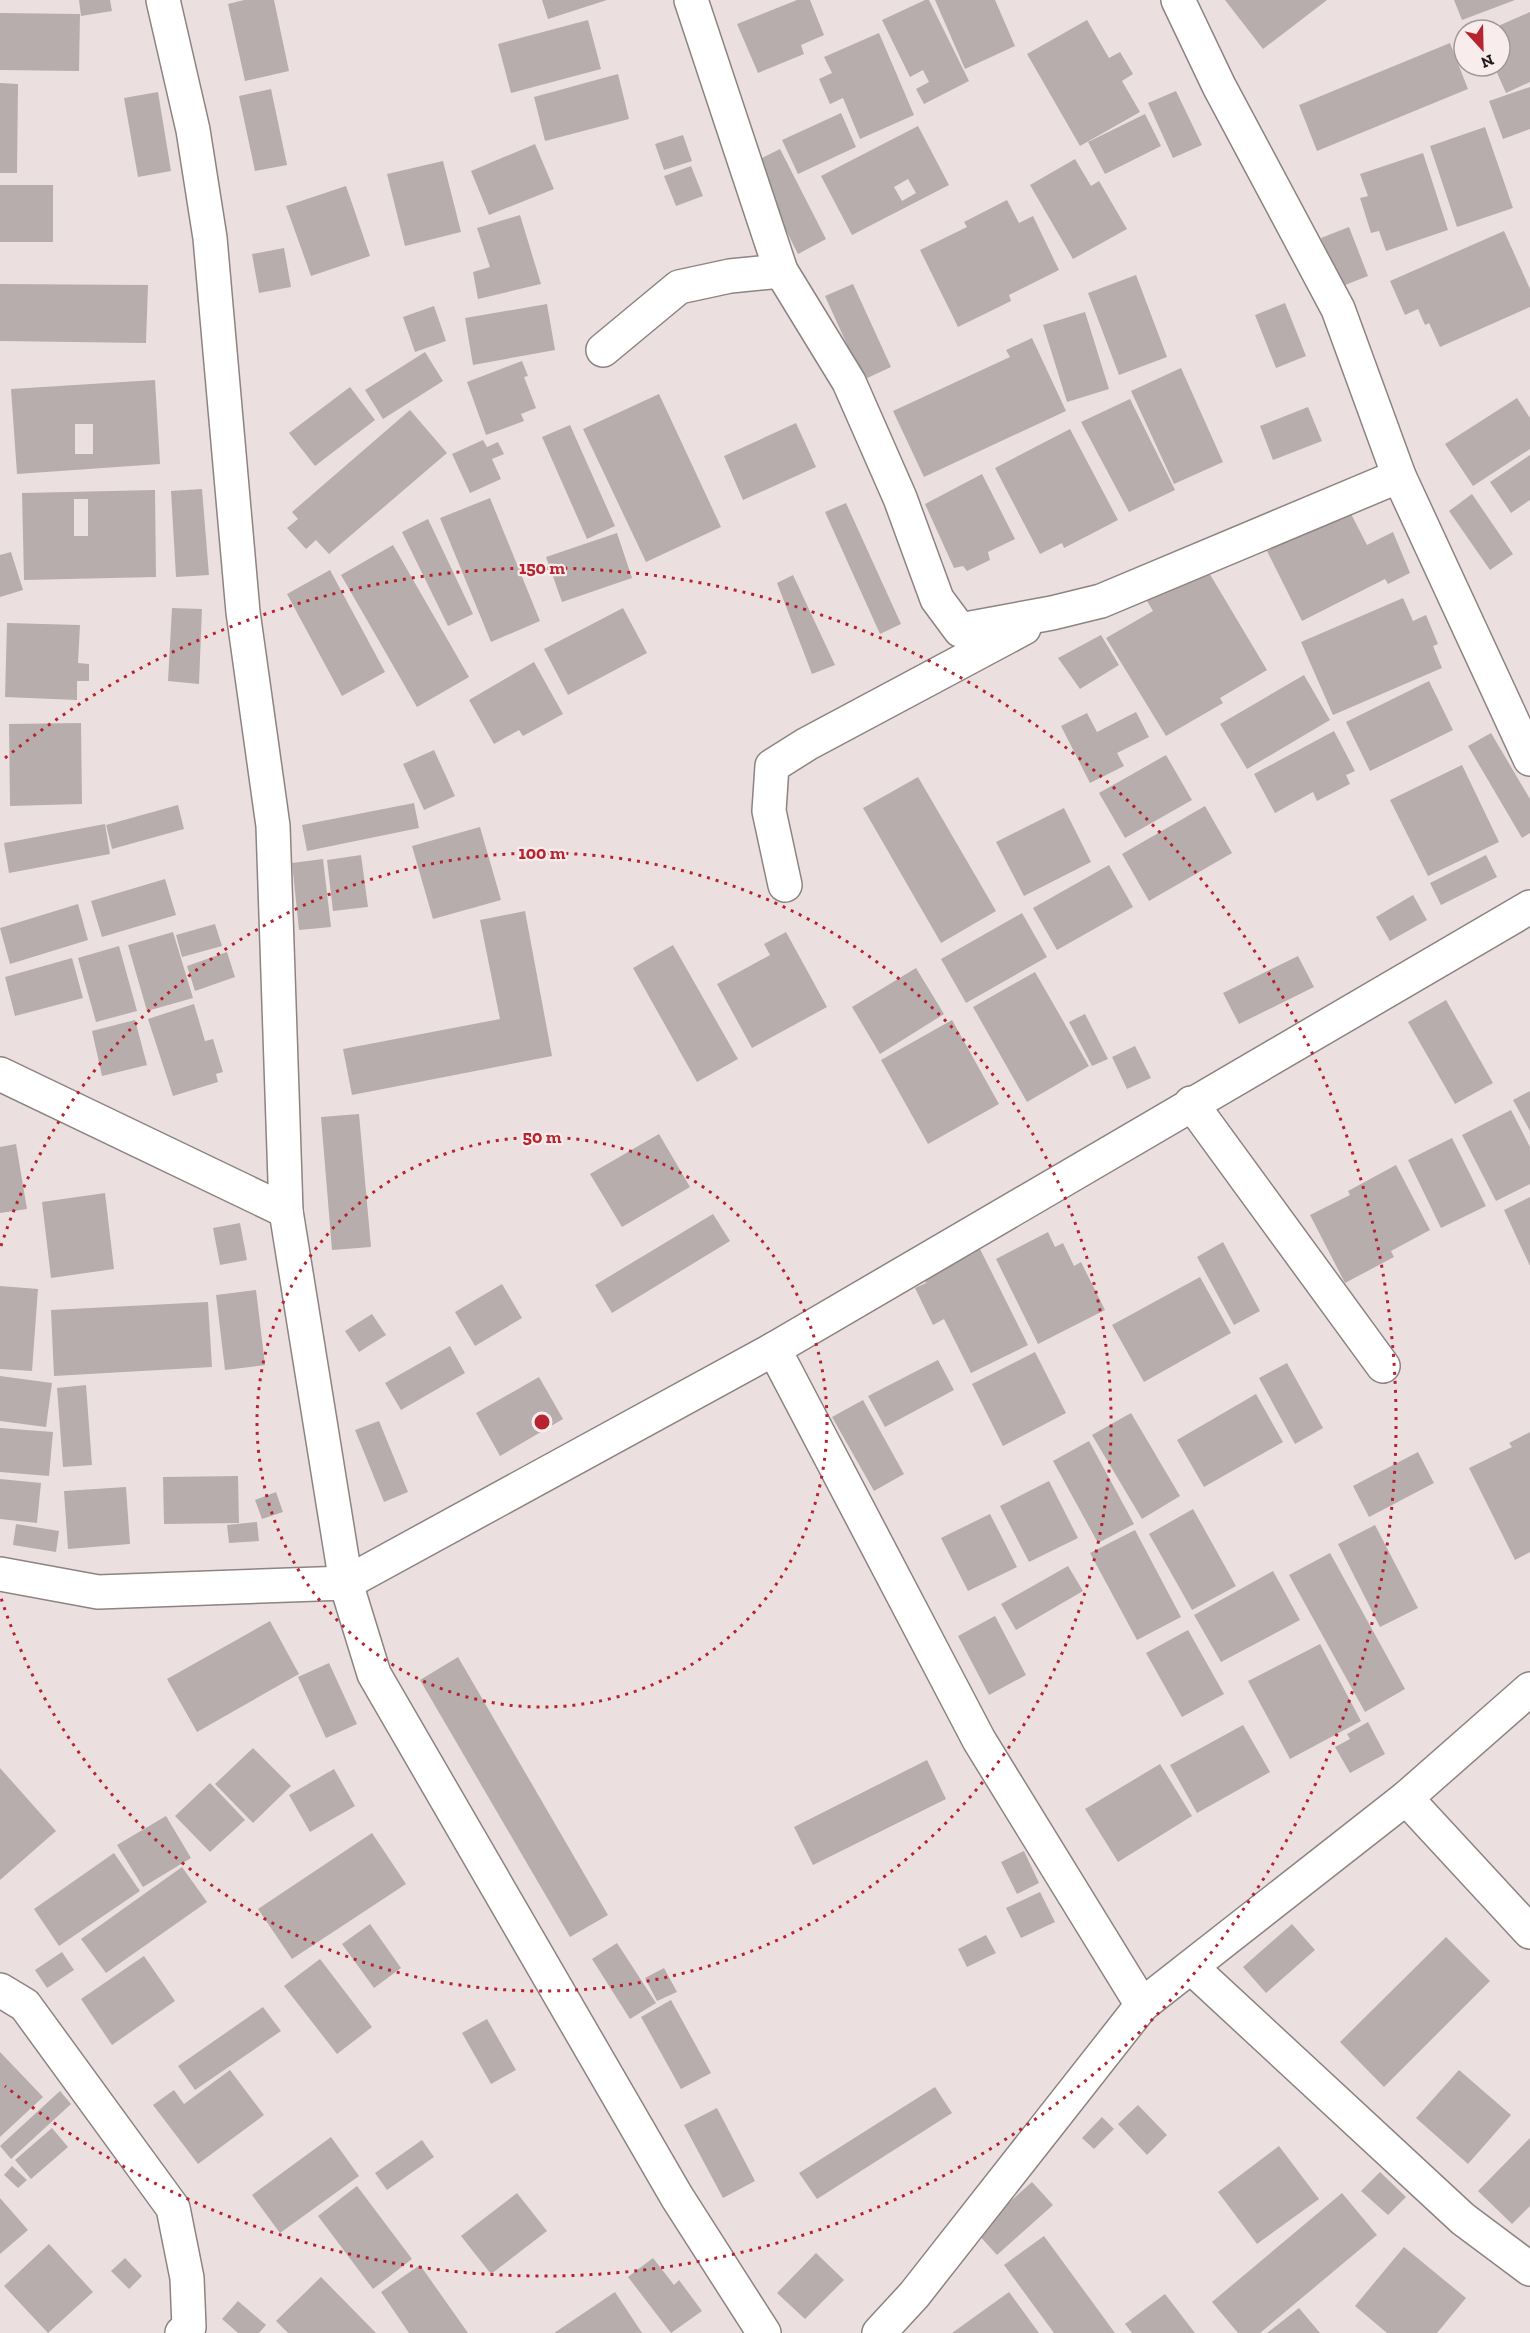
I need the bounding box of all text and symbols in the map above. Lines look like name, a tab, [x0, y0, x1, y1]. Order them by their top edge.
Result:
north arrow	[1452, 18, 1512, 78]
text: N	[1478, 50, 1497, 73]
text: 150 m	[519, 557, 565, 579]
text: 100 m	[518, 842, 566, 864]
text: 50 m	[523, 1126, 562, 1148]
centre of rings	[532, 1412, 552, 1432]

